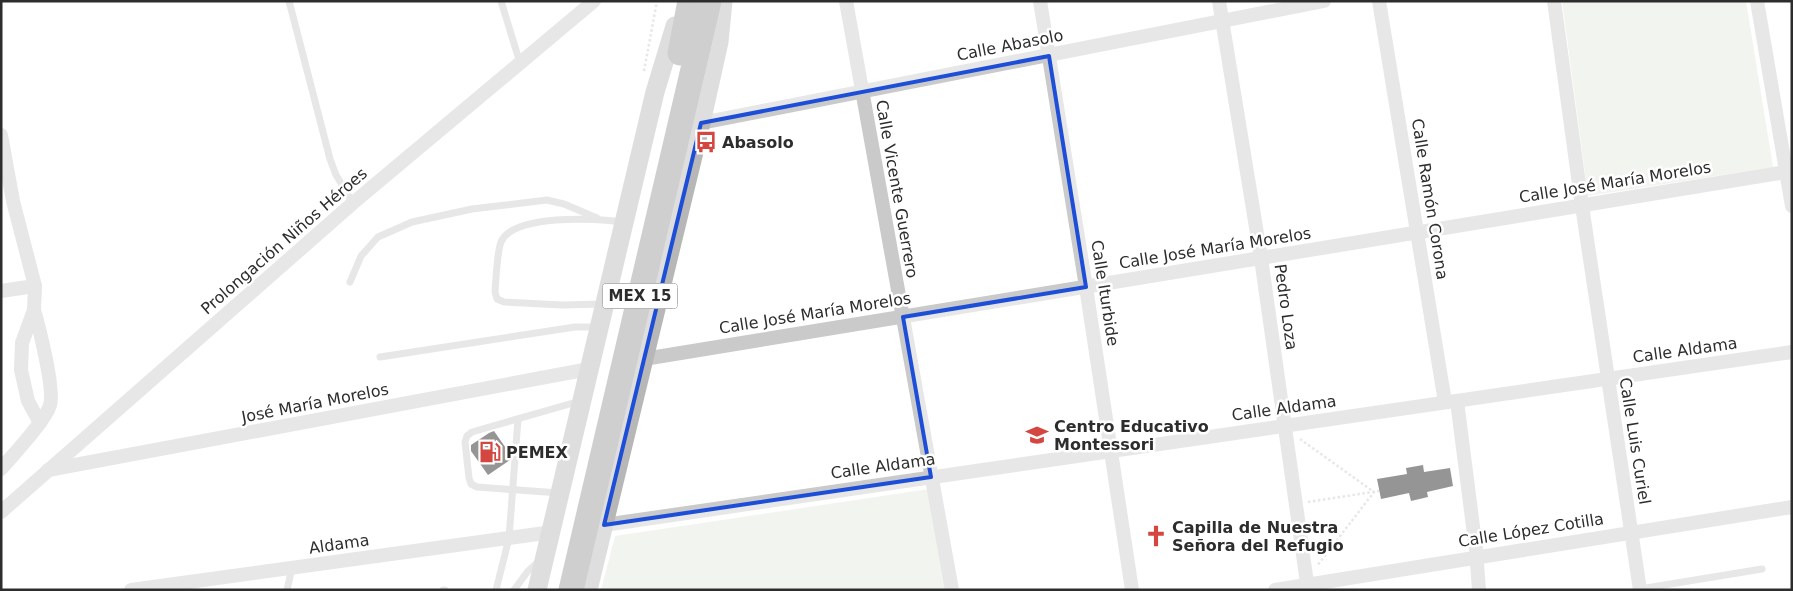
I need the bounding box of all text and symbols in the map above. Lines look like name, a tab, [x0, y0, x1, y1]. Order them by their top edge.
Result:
street label: Calle Abasolo	[955, 25, 1065, 65]
street label: Calle Vicente Guerrero	[872, 98, 922, 280]
street label: Calle Ramón Corona	[1408, 117, 1452, 281]
bus stop icon: Abasolo	[693, 129, 719, 155]
place label: Abasolo	[722, 133, 794, 152]
street label: Calle José María Morelos	[1518, 157, 1712, 207]
street label: Prolongación Niños Héroes	[197, 164, 371, 318]
street label: Calle José María Morelos	[1118, 223, 1312, 273]
street label: Calle Iturbide	[1087, 239, 1123, 347]
street label: Pedro Loza	[1271, 263, 1301, 351]
road number: MEX 15	[602, 284, 678, 308]
street label: Calle José María Morelos	[718, 288, 912, 338]
street label: Calle Aldama	[1631, 333, 1739, 367]
street label: Calle Luis Curiel	[1616, 376, 1654, 506]
street label: José María Morelos	[239, 379, 390, 427]
street label: Calle Aldama	[1230, 391, 1338, 425]
place label: Centro Educativo Montessori	[1054, 417, 1209, 454]
school or university icon: Centro Educativo Montessori	[1024, 422, 1050, 448]
fuel station icon: PEMEX	[477, 439, 503, 465]
place label: PEMEX	[506, 443, 569, 462]
street label: Calle Aldama	[829, 449, 937, 483]
street label: Calle López Cotilla	[1457, 509, 1605, 551]
place label: Capilla de Nuestra Señora del Refugio	[1172, 518, 1344, 555]
church icon: Capilla de Nuestra Señora del Refugio	[1143, 523, 1169, 549]
street label: Aldama	[308, 530, 370, 558]

